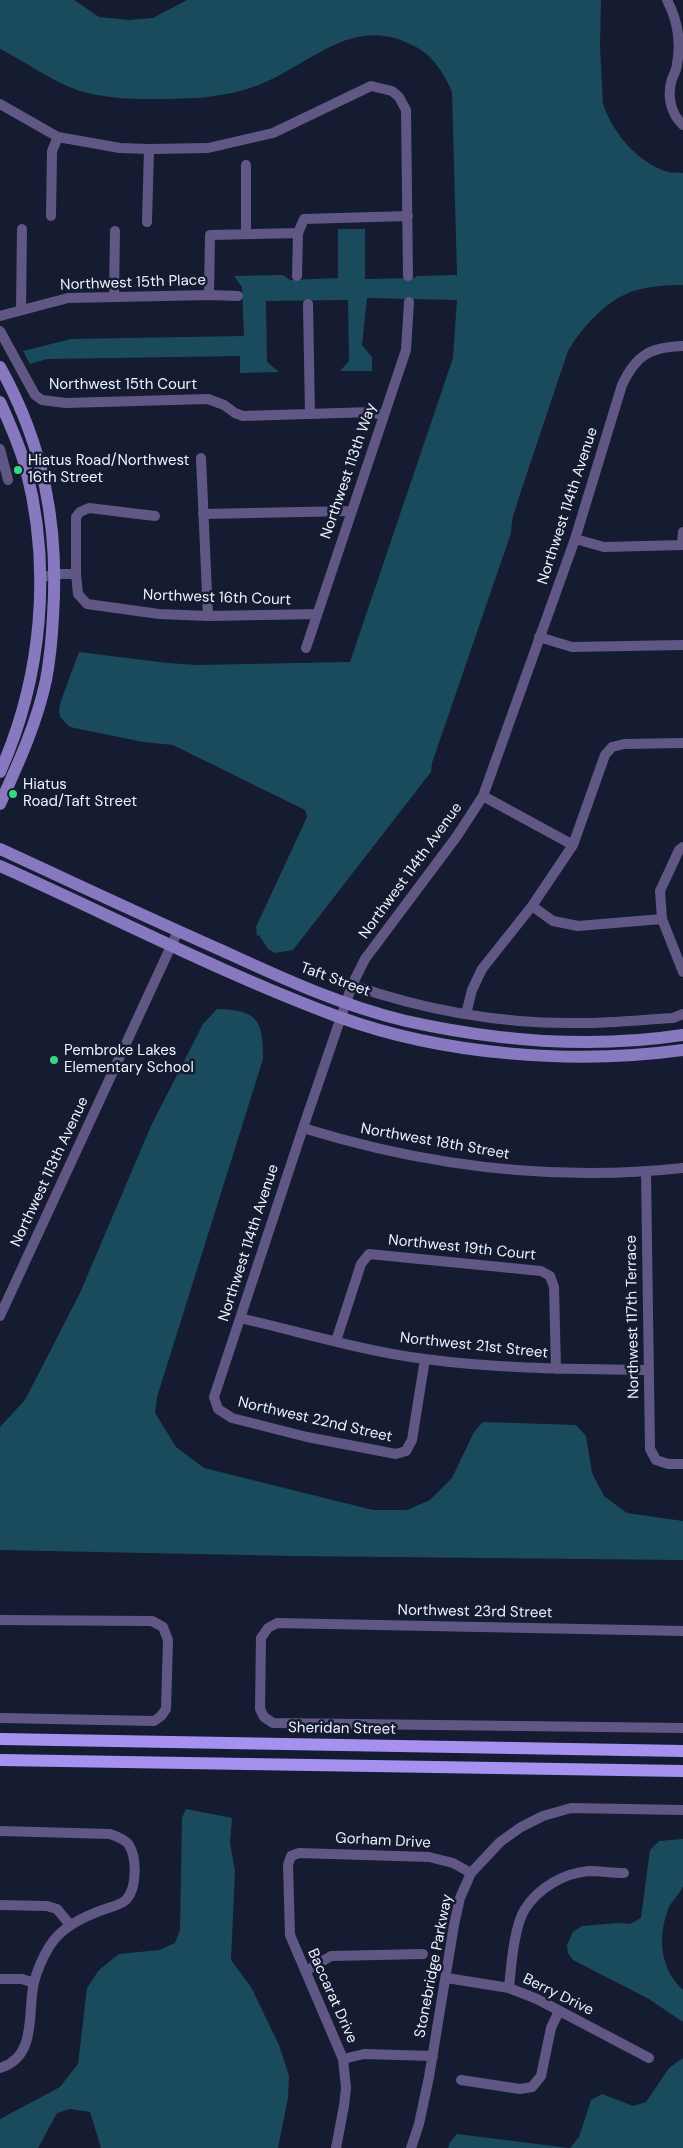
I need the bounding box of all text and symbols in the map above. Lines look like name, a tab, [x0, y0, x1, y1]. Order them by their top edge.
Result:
street label: Northwest 15th Place	[60, 271, 206, 295]
street label: Northwest 15th Court	[49, 376, 197, 394]
street label: Northwest 113th Way	[317, 401, 381, 541]
street label: Northwest 114th Avenue	[534, 425, 602, 587]
place label: Hiatus Road/Northwest 16th Street	[28, 452, 189, 487]
marker: Hiatus Road/Northwest 16th Street	[12, 464, 24, 476]
street label: Northwest 16th Court	[143, 586, 291, 610]
place label: Hiatus Road/Taft Street	[23, 776, 137, 811]
marker: Hiatus Road/Taft Street	[7, 788, 19, 800]
street label: Northwest 114th Avenue	[356, 799, 466, 943]
street label: Taft Street	[298, 959, 372, 1001]
place label: Pembroke Lakes Elementary School	[64, 1042, 194, 1077]
marker: Pembroke Lakes Elementary School	[48, 1054, 60, 1066]
street label: Northwest 113th Avenue	[7, 1094, 93, 1250]
street label: Northwest 18th Street	[359, 1120, 511, 1164]
street label: Northwest 114th Avenue	[215, 1162, 283, 1324]
street label: Northwest 19th Court	[387, 1231, 537, 1265]
street label: Northwest 117th Terrace	[623, 1235, 643, 1399]
street label: Northwest 21st Street	[399, 1329, 549, 1363]
street label: Northwest 22nd Street	[236, 1393, 394, 1447]
street label: Northwest 23rd Street	[397, 1602, 553, 1622]
street label: Sheridan Street	[288, 1719, 396, 1739]
street label: Gorham Drive	[335, 1830, 431, 1852]
street label: Stonebridge Parkway	[411, 1893, 457, 2039]
street label: Baccarat Drive	[303, 1946, 361, 2046]
street label: Berry Drive	[520, 1970, 596, 2020]

